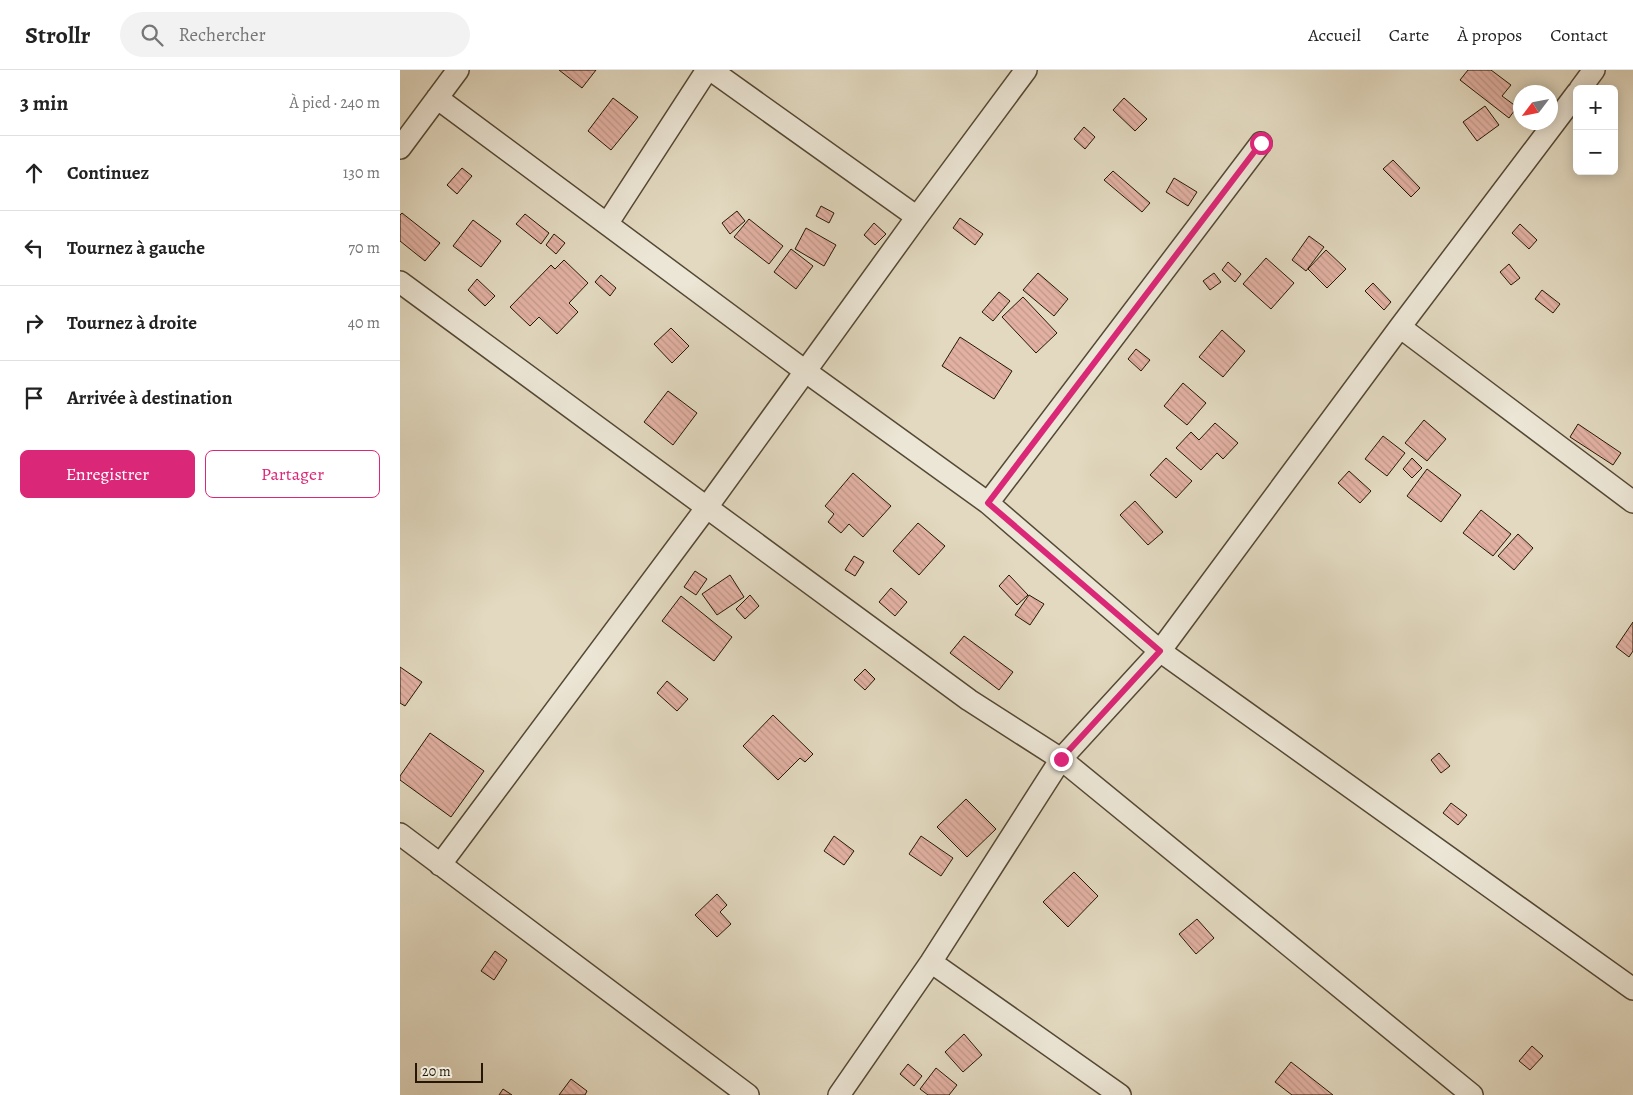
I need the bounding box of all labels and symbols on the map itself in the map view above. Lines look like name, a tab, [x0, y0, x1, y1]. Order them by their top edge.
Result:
north arrow	[1513, 85, 1558, 130]
route start	[1250, 132, 1273, 155]
route end	[1050, 748, 1073, 771]
scale bar	[415, 1060, 482, 1083]

